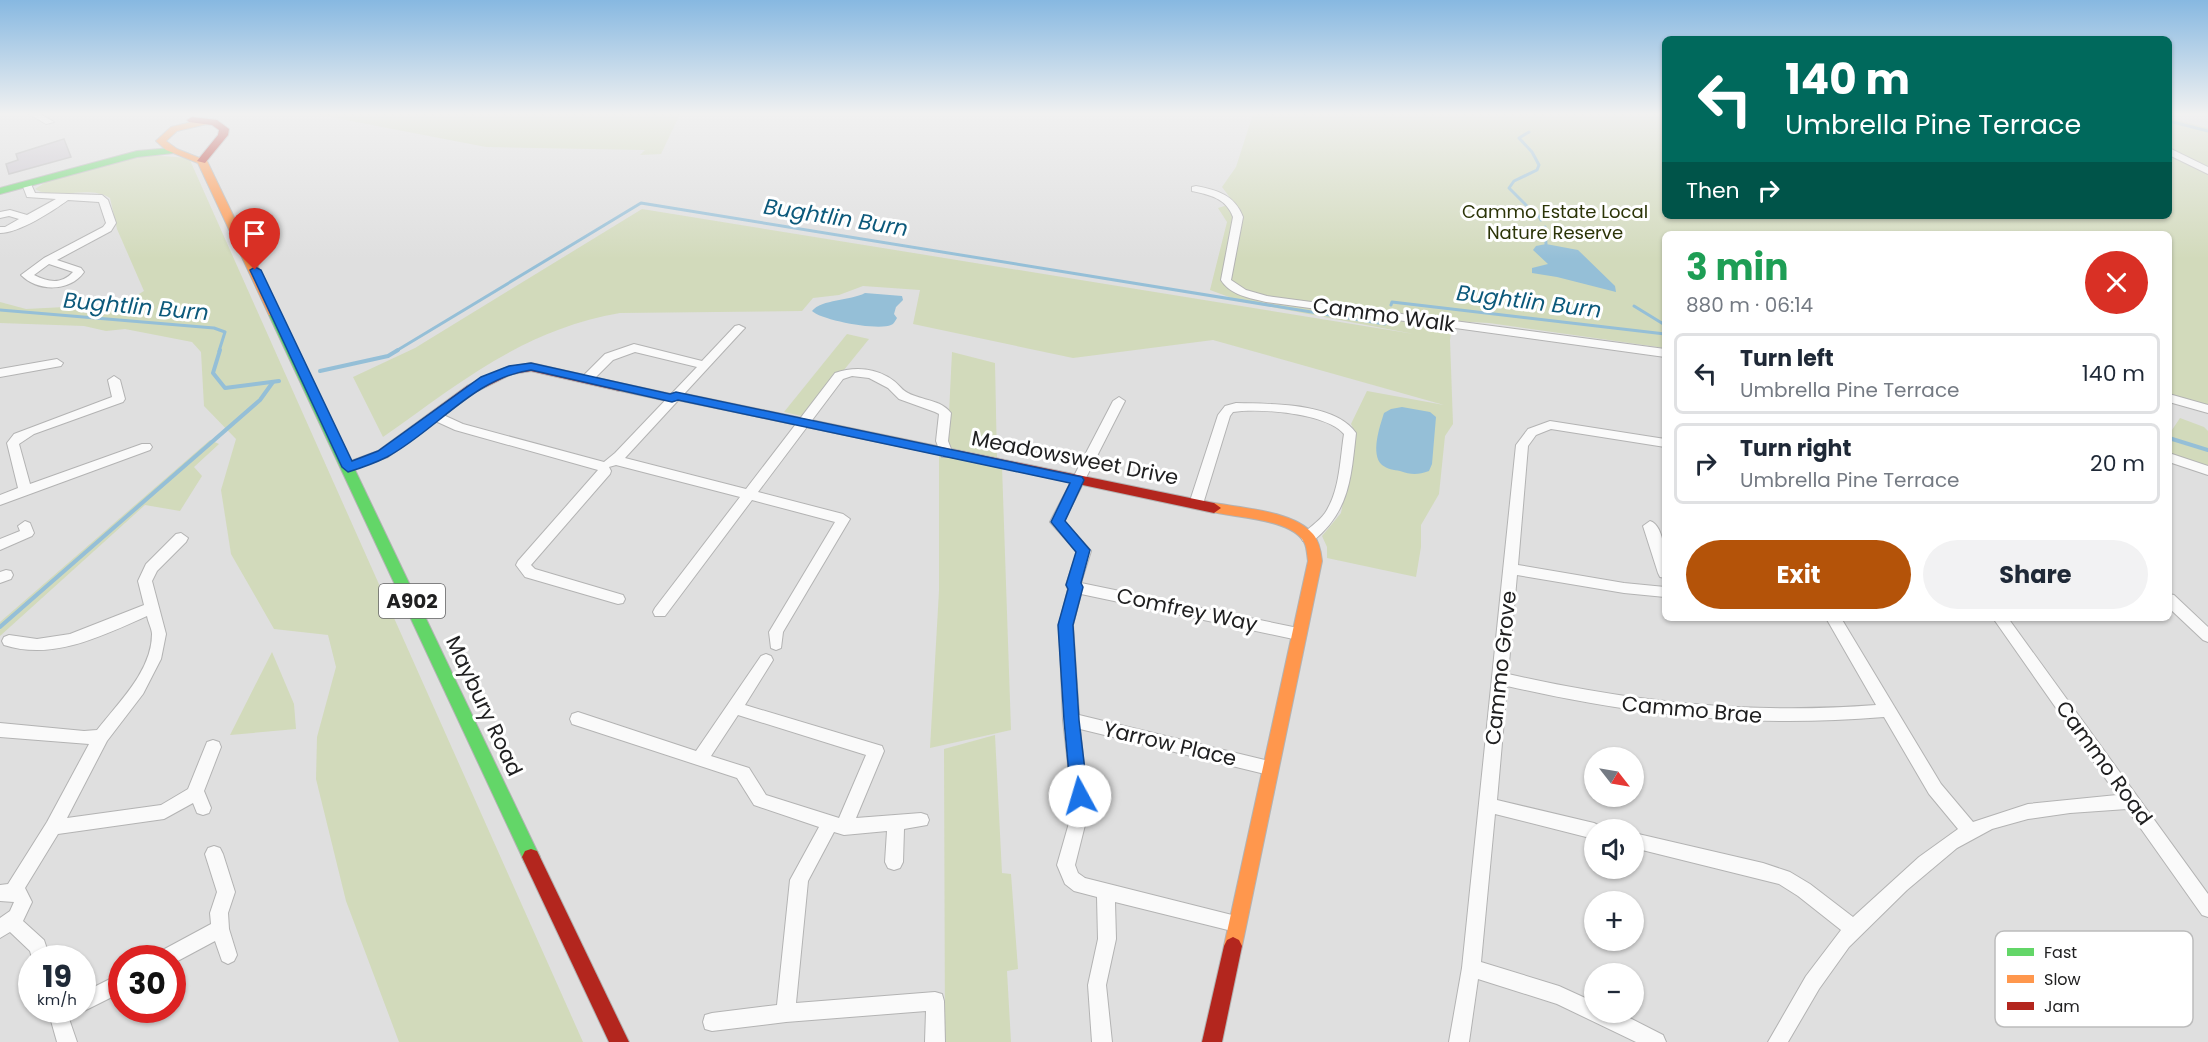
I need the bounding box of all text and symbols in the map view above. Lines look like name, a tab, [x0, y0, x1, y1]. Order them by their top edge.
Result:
text: 140 m	[1785, 50, 1910, 109]
icon: left	[1686, 60, 1764, 138]
text: Umbrella Pine Terrace	[1785, 106, 2081, 143]
icon: right	[1752, 174, 1785, 207]
text: Then	[1686, 175, 1740, 206]
water label: Bughtlin Burn	[761, 191, 910, 244]
park label: Cammo Estate Local Nature Reserve	[1462, 199, 1648, 245]
pin	[229, 208, 280, 270]
icon: arrive	[238, 217, 271, 250]
text: 3 min	[1686, 242, 1788, 293]
button: close	[2085, 251, 2148, 314]
water label: Bughtlin Burn	[1455, 277, 1603, 326]
water label: Bughtlin Burn	[62, 285, 210, 328]
street label: Cammo Walk	[1311, 290, 1457, 339]
text: 880 m · 06:14	[1686, 291, 1813, 319]
text: Turn left	[1740, 343, 1834, 374]
icon: left	[1689, 357, 1722, 390]
text: 140 m	[2082, 358, 2145, 389]
text: Umbrella Pine Terrace	[1740, 376, 1959, 404]
street label: Meadowsweet Drive	[969, 423, 1181, 492]
text: Turn right	[1740, 433, 1851, 464]
icon: right	[1689, 447, 1722, 480]
text: 20 m	[2090, 448, 2145, 479]
text: Umbrella Pine Terrace	[1740, 466, 1959, 494]
button: Exit	[1686, 540, 1911, 609]
button: Share	[1923, 540, 2148, 609]
street label: Comfrey Way	[1114, 580, 1260, 639]
road number: A902	[379, 584, 445, 618]
street label: Cammo Grove	[1478, 589, 1523, 747]
street label: Maybury Road	[439, 631, 530, 781]
street label: Cammo Brae	[1621, 689, 1763, 730]
street label: Cammo Road	[2049, 695, 2159, 831]
street label: Yarrow Place	[1101, 714, 1239, 773]
north arrow	[1584, 747, 1644, 807]
map controls	[1584, 747, 1644, 1023]
position arrow	[1048, 764, 1112, 828]
button: sound	[1584, 819, 1644, 879]
button: +	[1584, 891, 1644, 951]
legend	[1995, 931, 2193, 1027]
text: Fast	[2044, 941, 2077, 964]
speed limit sign: 30	[108, 945, 186, 1023]
text: 19	[42, 955, 72, 998]
button: −	[1584, 963, 1644, 1023]
text: Slow	[2044, 968, 2081, 991]
text: km/h	[37, 989, 77, 1010]
text: Jam	[2044, 995, 2080, 1018]

